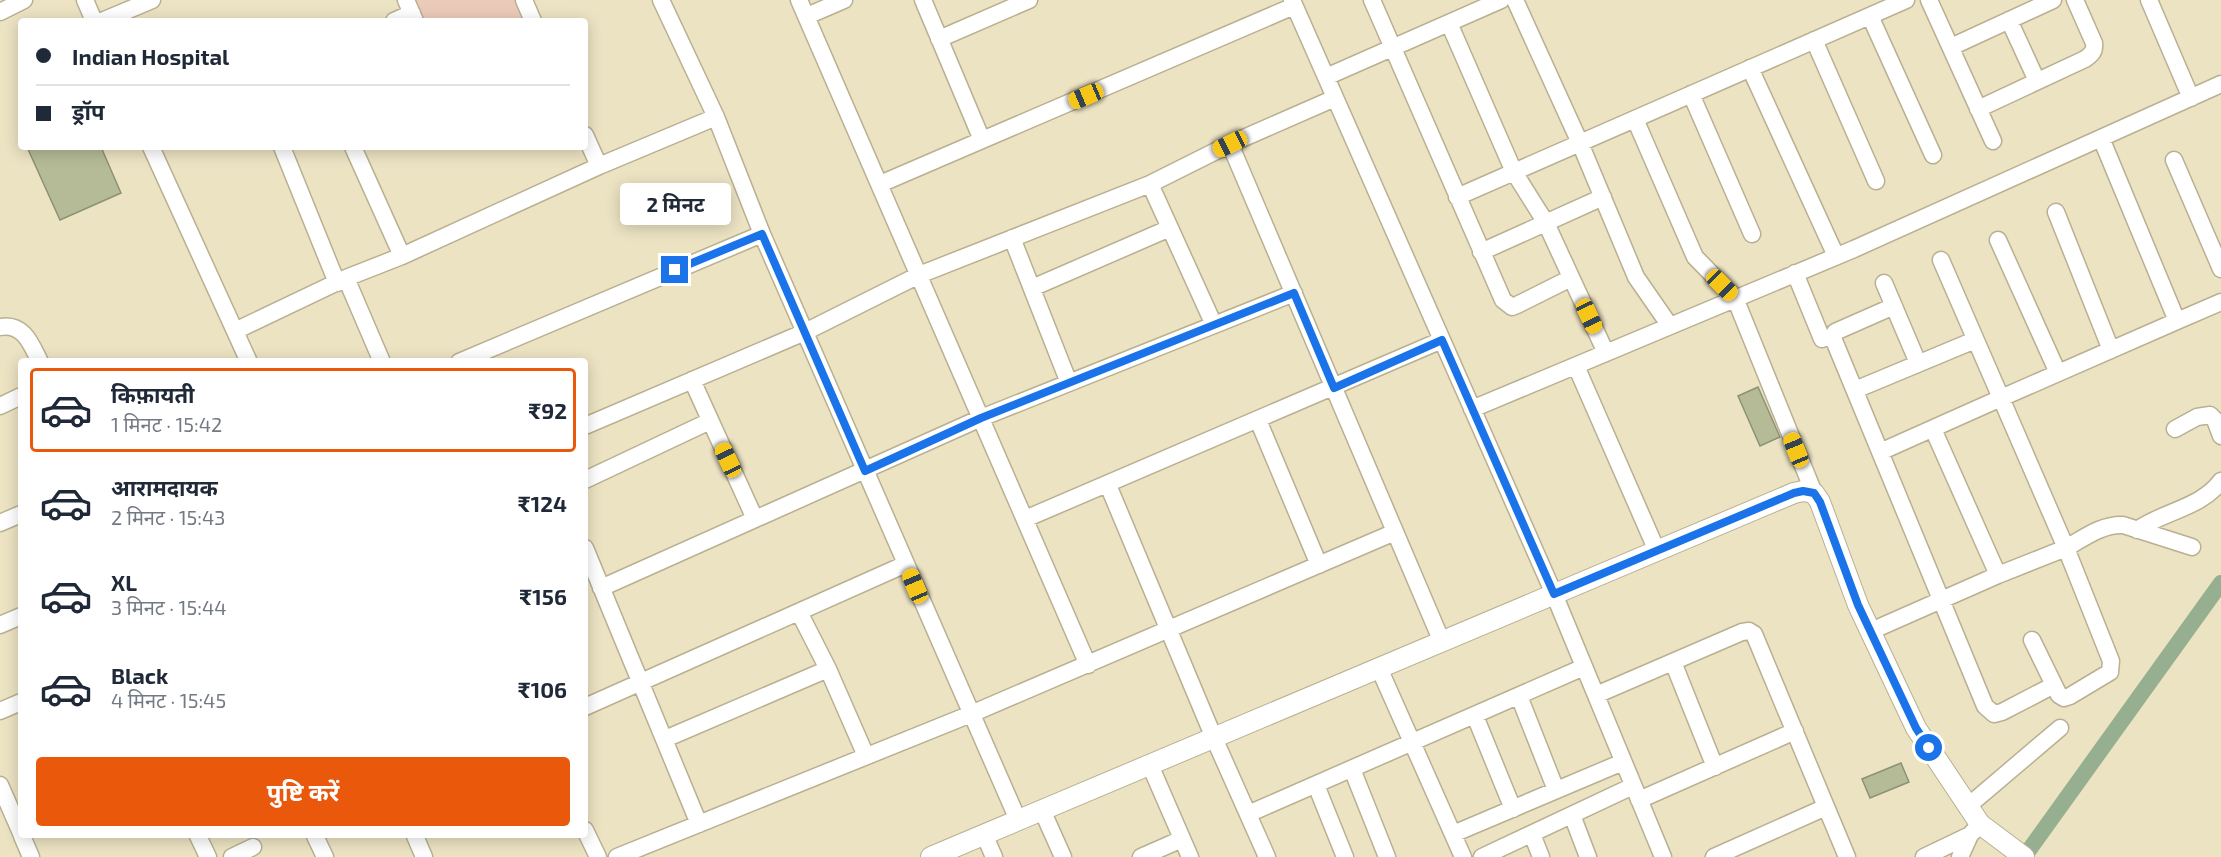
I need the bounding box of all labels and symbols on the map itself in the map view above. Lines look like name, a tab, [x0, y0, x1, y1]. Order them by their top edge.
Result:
car	[1066, 81, 1106, 111]
car	[1210, 128, 1250, 160]
callout: 2 मिनट	[620, 183, 730, 225]
route end	[661, 256, 688, 283]
car	[1703, 266, 1741, 304]
car	[1573, 296, 1605, 336]
car	[1781, 430, 1811, 470]
car	[712, 440, 744, 480]
car	[900, 566, 930, 606]
route start	[1915, 734, 1942, 761]

